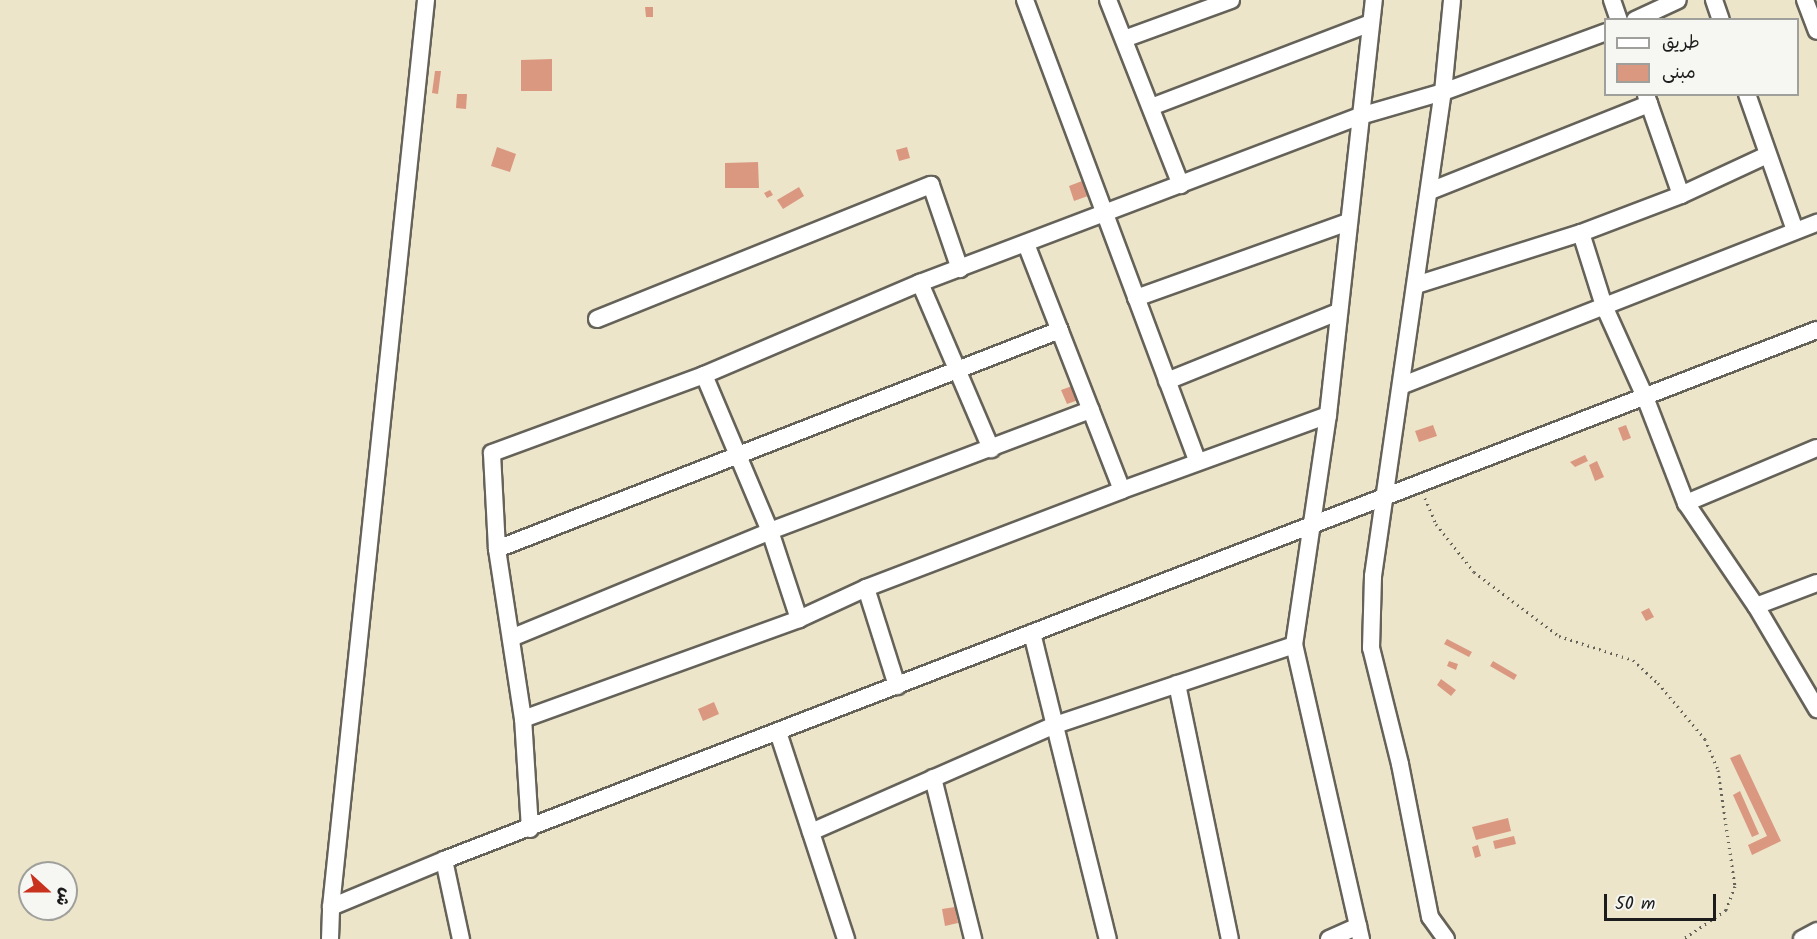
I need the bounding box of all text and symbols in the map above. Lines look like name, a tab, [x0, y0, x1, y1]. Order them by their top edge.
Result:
legend	[1604, 18, 1799, 96]
text: طريق	[1662, 29, 1700, 58]
text: مبنى	[1662, 59, 1696, 88]
north arrow	[18, 861, 78, 921]
scale bar	[1607, 882, 1720, 920]
text: ش	[49, 884, 78, 910]
text: 50 m	[1615, 890, 1655, 919]

